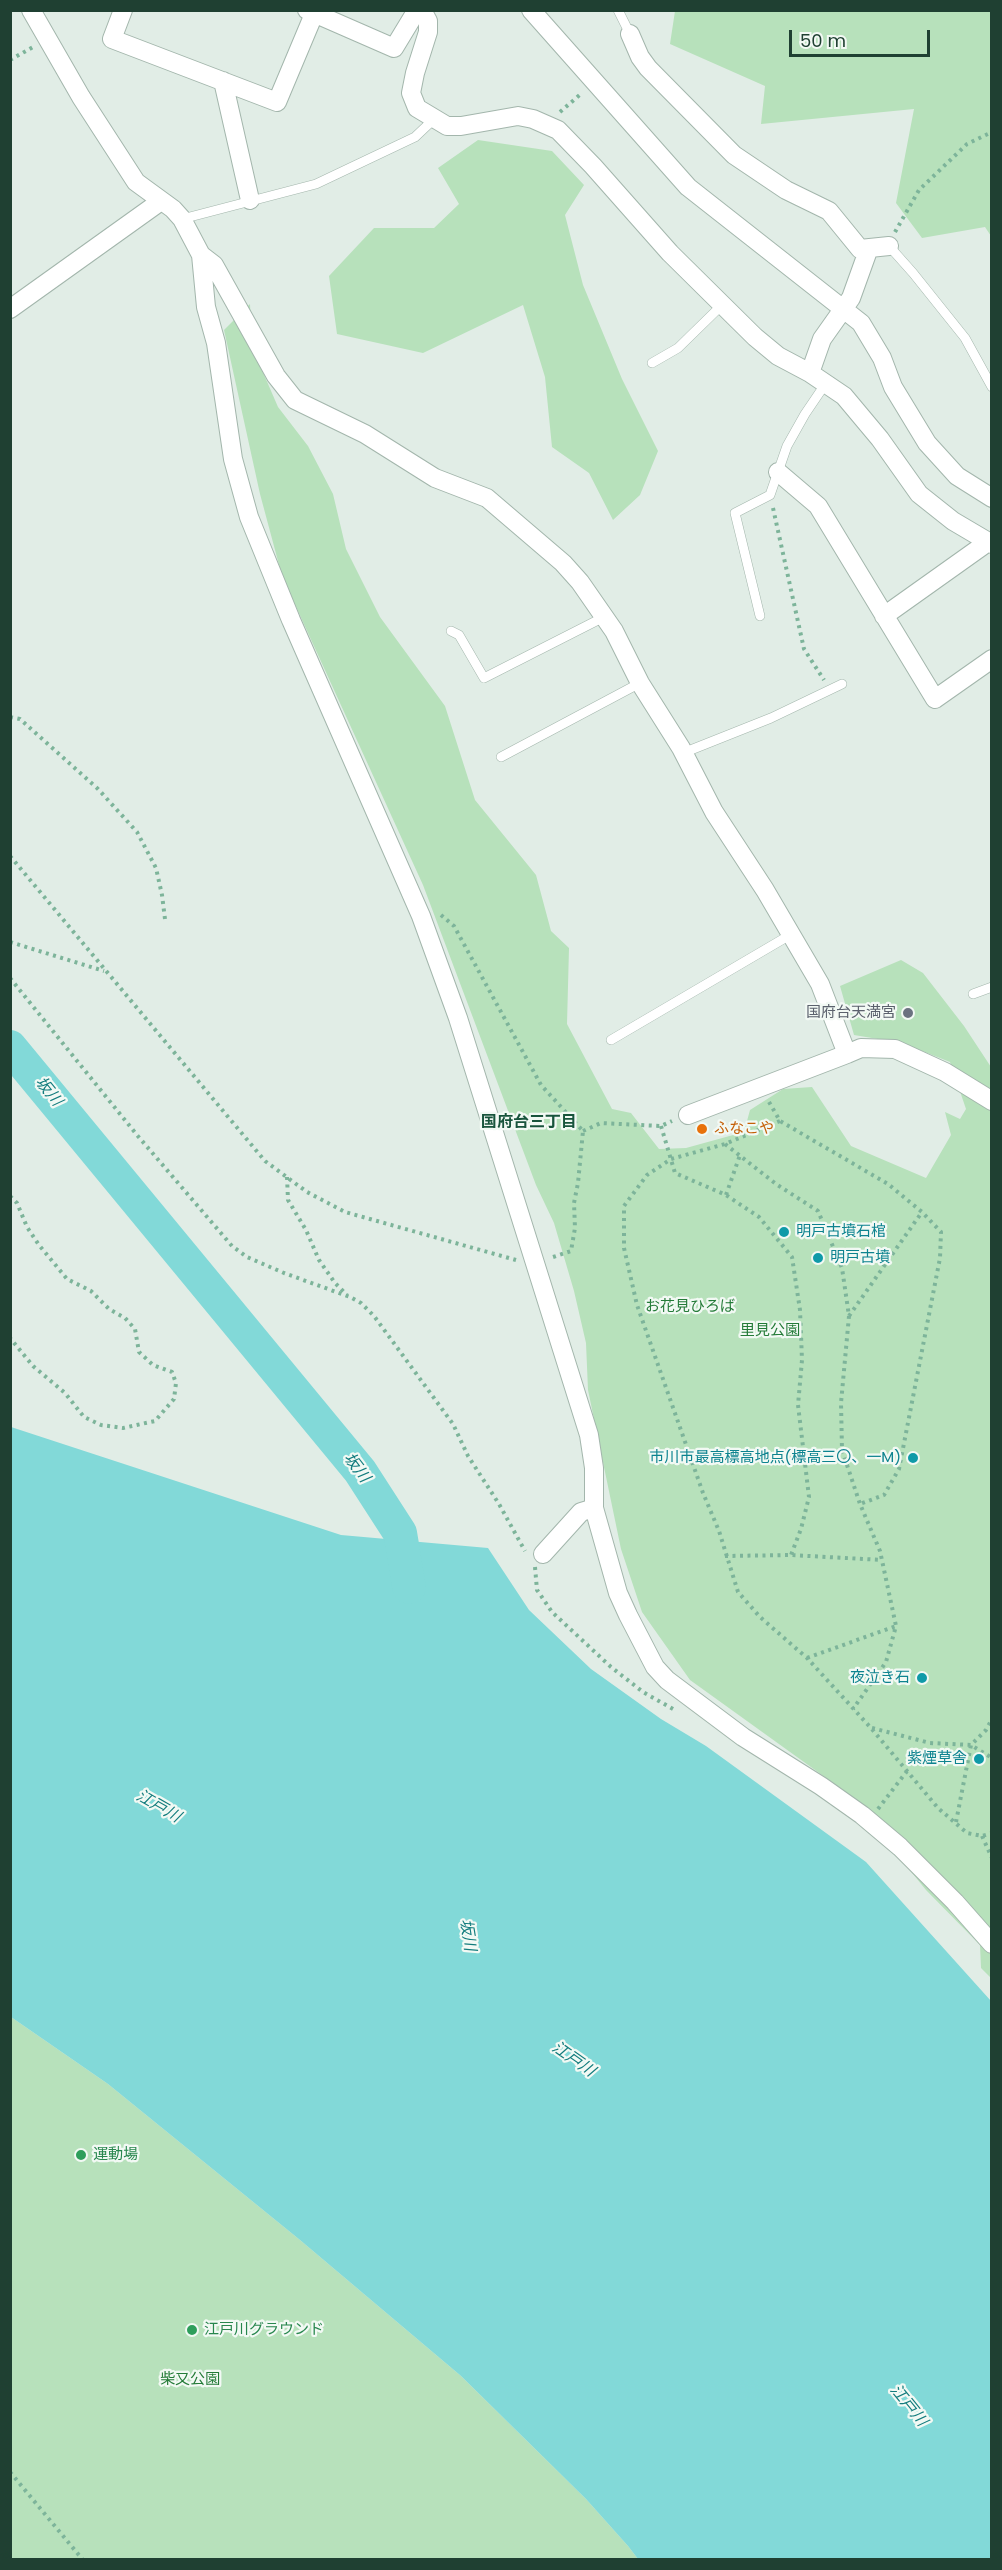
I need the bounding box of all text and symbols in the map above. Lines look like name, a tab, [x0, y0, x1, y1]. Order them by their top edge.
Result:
scale bar	[792, 18, 933, 56]
text: 50 m	[800, 28, 846, 53]
place label: 国府台天満宮	[806, 1004, 896, 1022]
marker: 国府台天満宮	[901, 1006, 915, 1020]
water label: 坂川	[30, 1074, 66, 1110]
district label: 国府台三丁目	[481, 1113, 577, 1133]
place label: ふなこや	[714, 1120, 774, 1138]
marker: ふなこや	[695, 1122, 709, 1136]
place label: 明戸古墳石棺	[796, 1223, 886, 1241]
marker: 明戸古墳石棺	[777, 1225, 791, 1239]
place label: 明戸古墳	[830, 1249, 890, 1267]
marker: 明戸古墳	[811, 1251, 825, 1265]
park label: お花見ひろば	[645, 1298, 735, 1316]
park label: 里見公園	[740, 1322, 800, 1340]
water label: 坂川	[339, 1449, 373, 1487]
place label: 市川市最高標高地点(標高三〇、一M)	[649, 1449, 901, 1467]
marker: 市川市最高標高地点(標高三〇、一M)	[906, 1451, 920, 1465]
place label: 夜泣き石	[850, 1669, 910, 1687]
marker: 夜泣き石	[915, 1671, 929, 1685]
place label: 紫煙草舎	[907, 1750, 967, 1768]
marker: 紫煙草舎	[972, 1752, 986, 1766]
water label: 江戸川	[132, 1787, 184, 1827]
water label: 坂川	[455, 1918, 479, 1952]
water label: 江戸川	[548, 2038, 598, 2082]
place label: 運動場	[93, 2146, 138, 2164]
marker: 運動場	[74, 2148, 88, 2162]
place label: 江戸川グラウンド	[204, 2321, 324, 2339]
marker: 江戸川グラウンド	[185, 2323, 199, 2337]
park label: 柴又公園	[160, 2371, 220, 2389]
water label: 江戸川	[885, 2381, 931, 2431]

